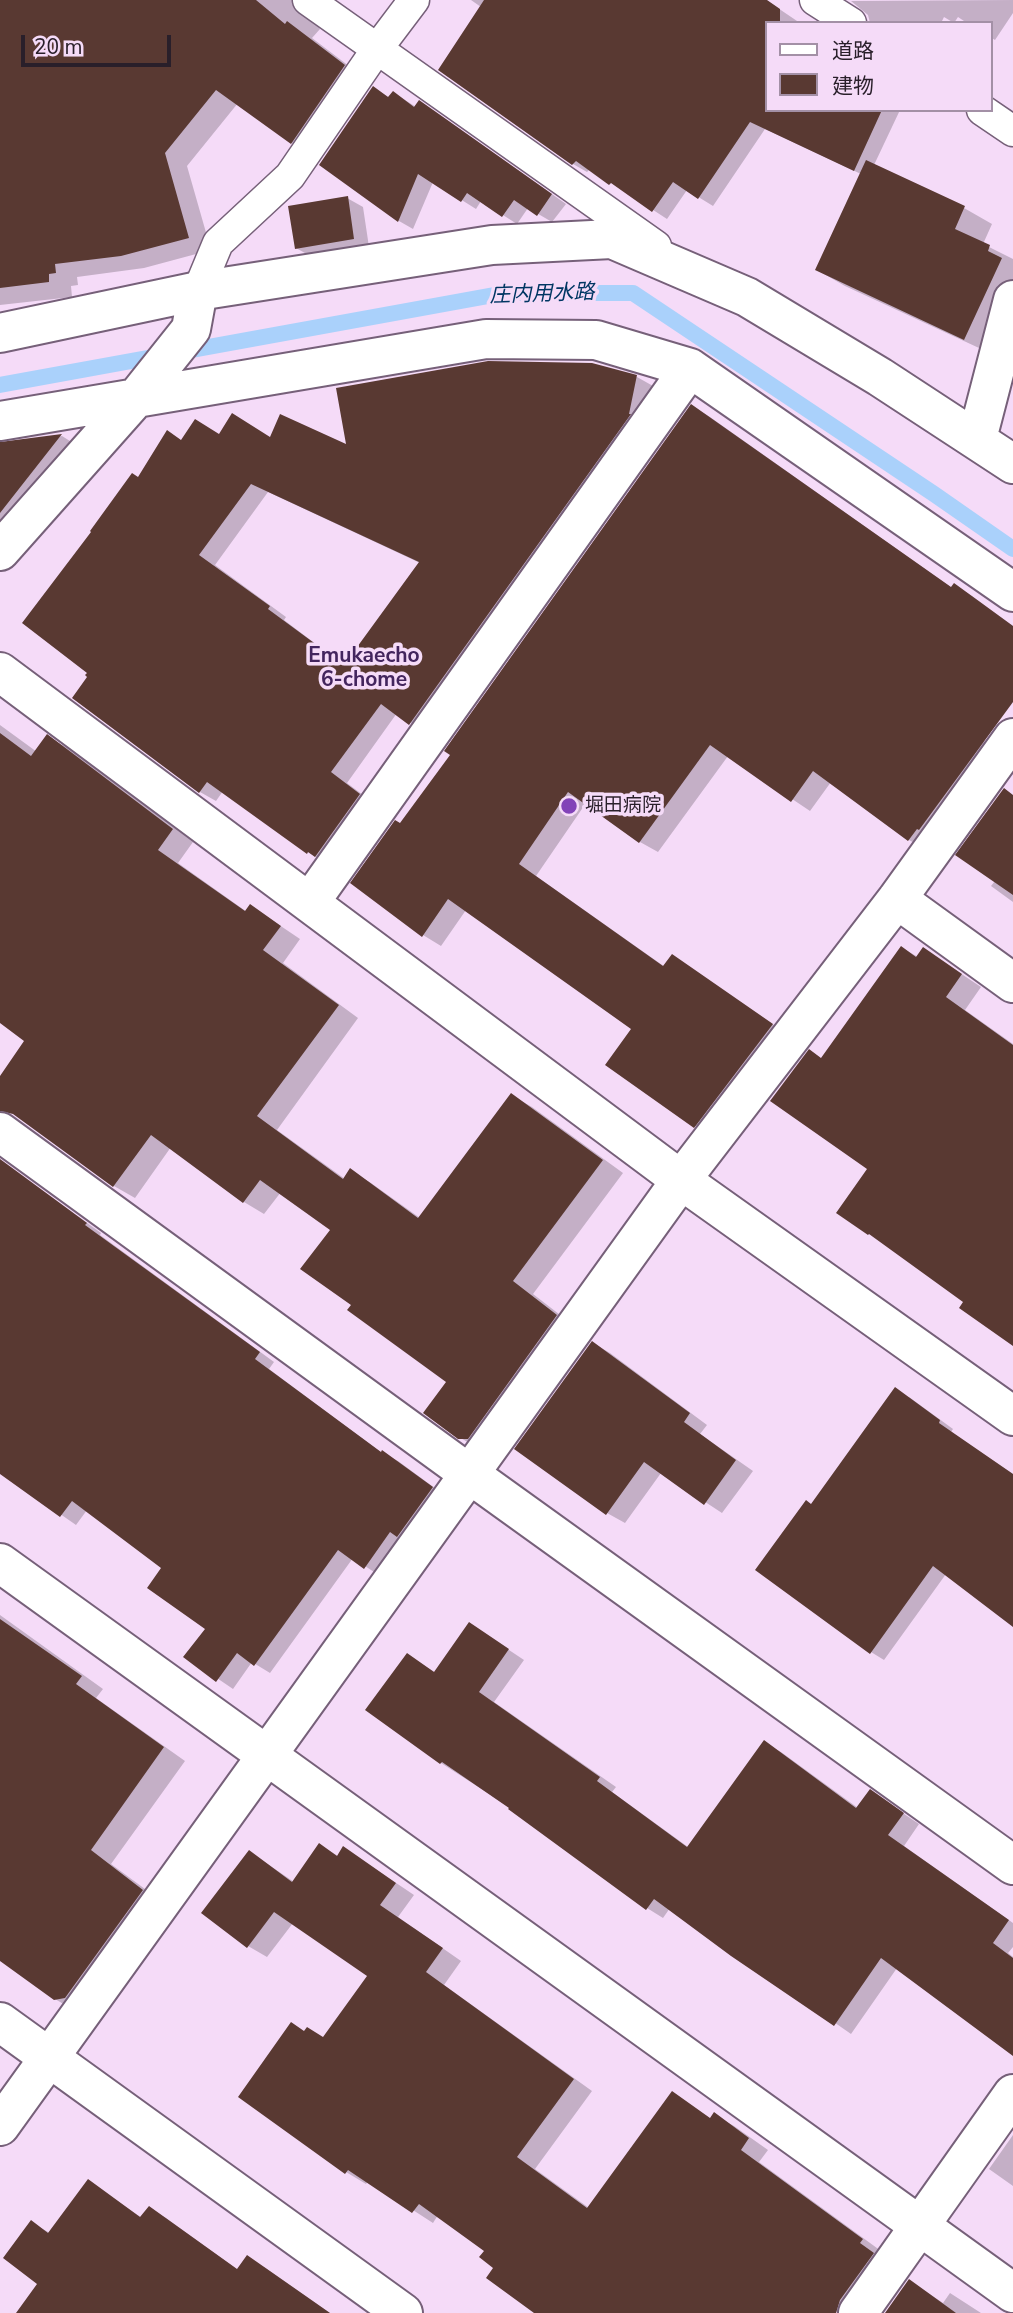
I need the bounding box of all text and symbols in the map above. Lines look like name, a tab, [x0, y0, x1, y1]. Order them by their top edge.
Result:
scale bar	[24, 21, 175, 65]
legend	[764, 21, 992, 112]
text: 20 m	[34, 33, 83, 61]
text: 道路	[832, 37, 874, 65]
text: 建物	[832, 72, 874, 100]
water label: 庄内用水路	[489, 281, 595, 309]
district label: Emukaecho 6-chome	[308, 644, 420, 694]
place label: 堀田病院	[585, 795, 661, 817]
marker: 堀田病院	[559, 796, 579, 816]

